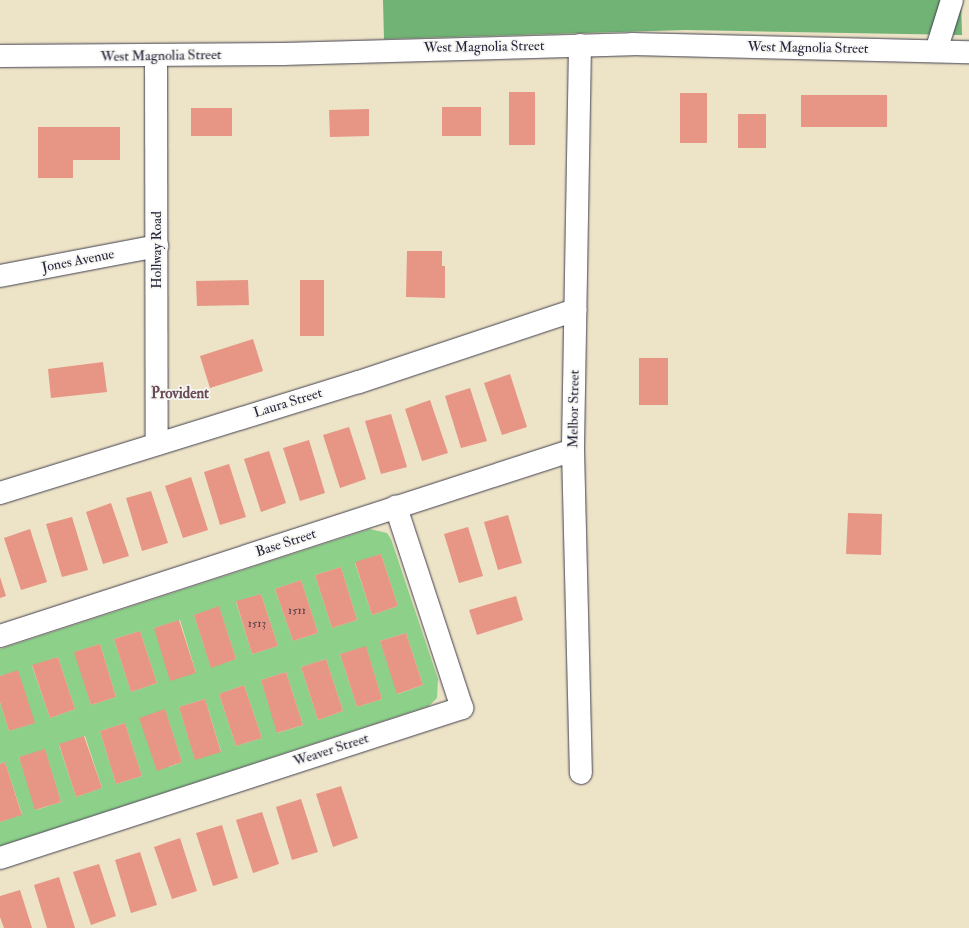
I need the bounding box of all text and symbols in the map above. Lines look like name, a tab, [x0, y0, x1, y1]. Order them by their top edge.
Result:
street label: West Magnolia Street	[423, 38, 545, 56]
street label: West Magnolia Street	[747, 39, 869, 57]
street label: West Magnolia Street	[100, 47, 222, 65]
street label: Hollway Road	[149, 211, 165, 289]
street label: Jones Avenue	[40, 246, 116, 276]
street label: Melbor Street	[565, 370, 583, 448]
district label: Provident	[151, 385, 209, 403]
street label: Laura Street	[252, 385, 324, 421]
street label: Base Street	[254, 525, 318, 561]
house number: 1511	[288, 604, 306, 618]
house number: 1513	[248, 617, 266, 631]
street label: Weaver Street	[291, 730, 371, 770]

